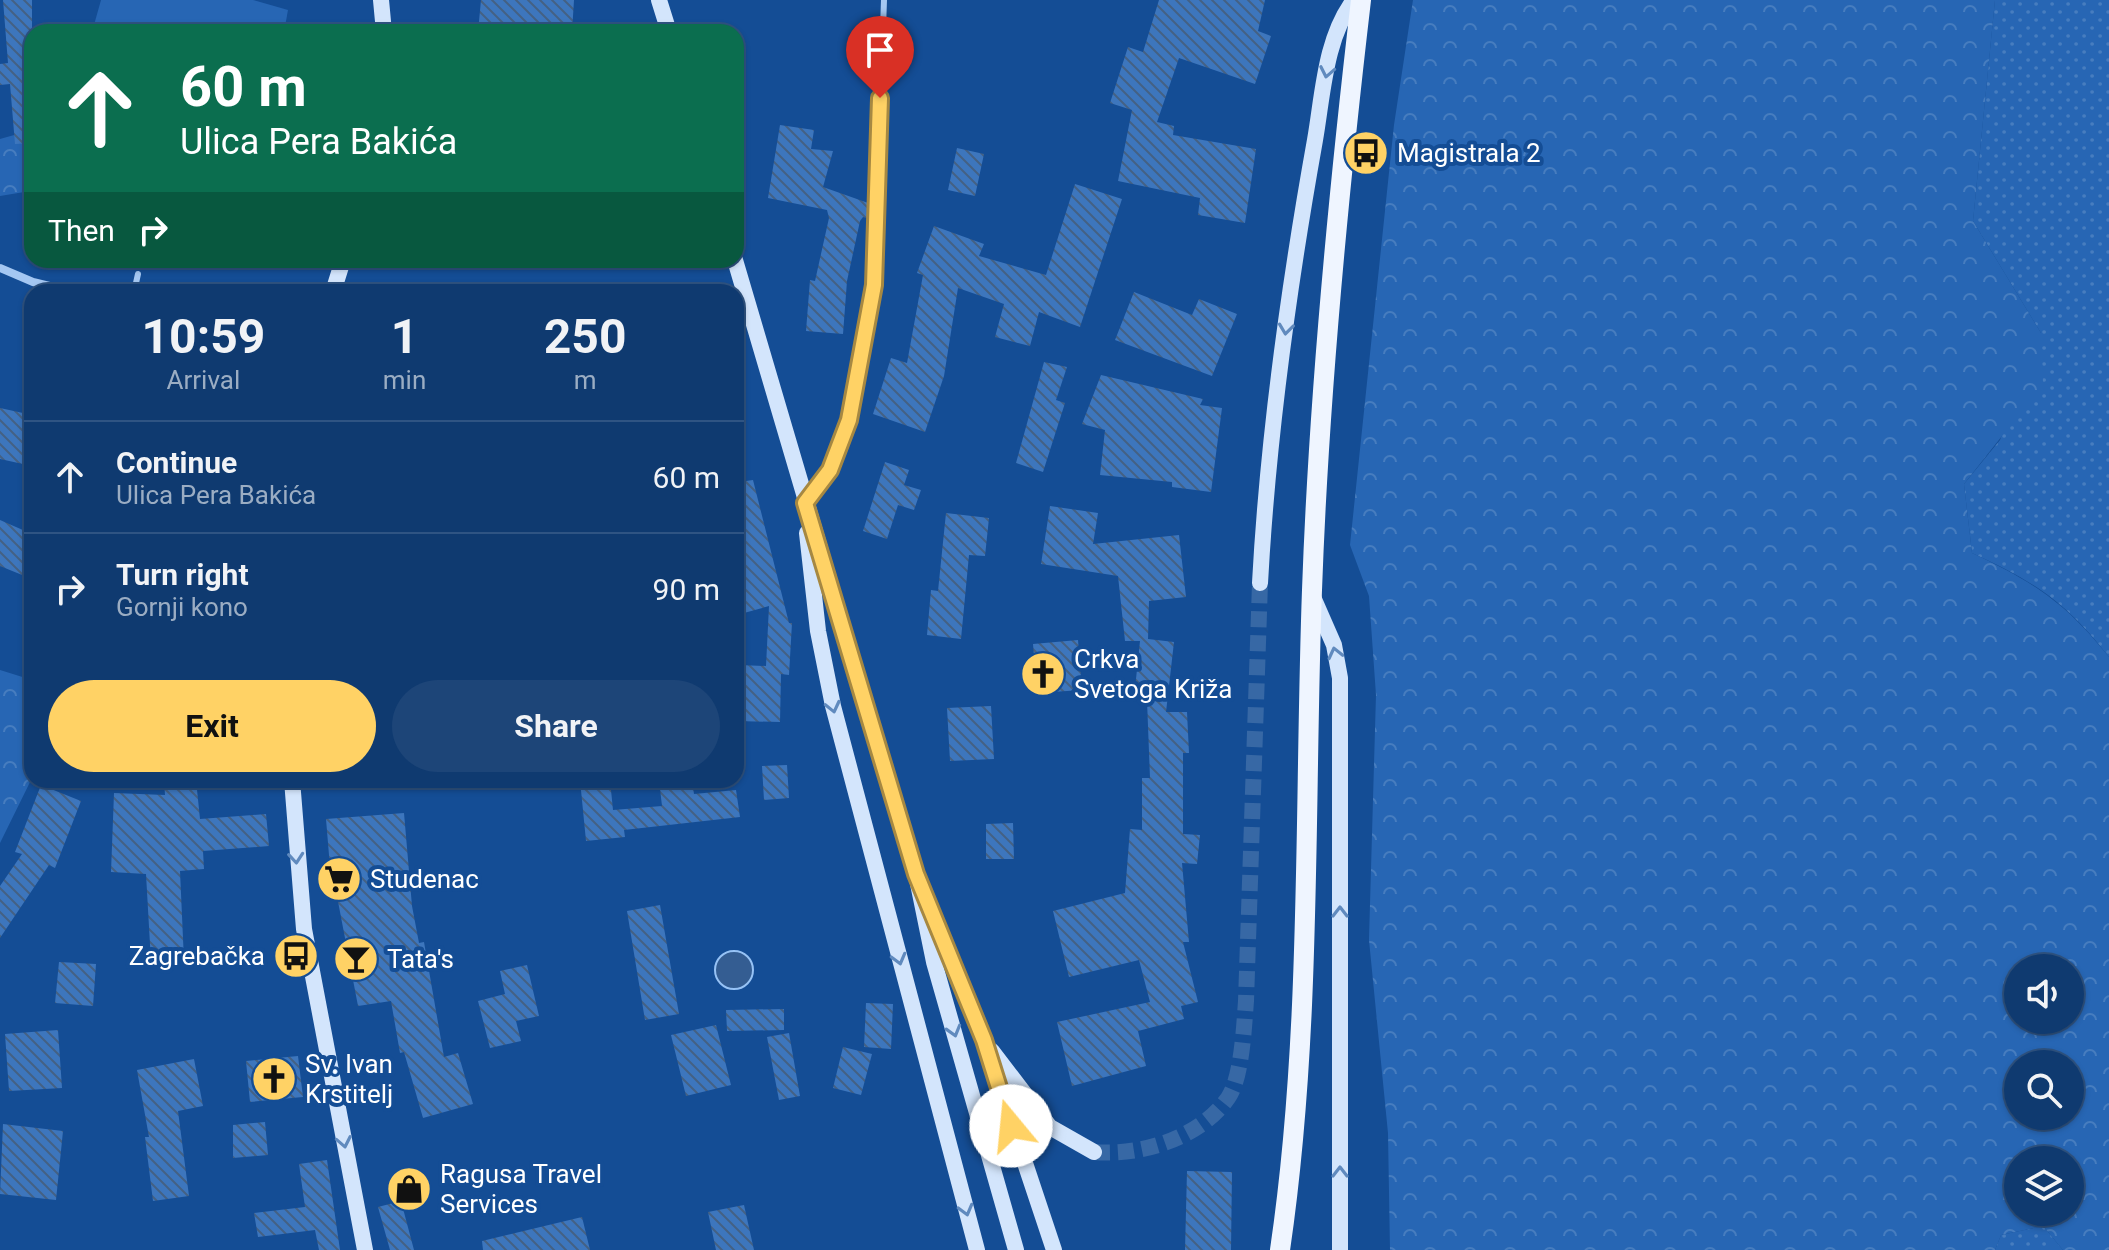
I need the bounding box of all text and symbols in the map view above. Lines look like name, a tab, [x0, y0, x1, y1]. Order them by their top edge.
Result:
pin	[846, 16, 914, 98]
icon: arrive	[858, 28, 902, 72]
text: 60 m	[180, 54, 307, 120]
icon: ahead	[48, 56, 152, 160]
one-way arrow	[1319, 65, 1336, 78]
text: Ulica Pera Bakića	[180, 121, 457, 163]
bus stop icon: Magistrala 2	[1342, 129, 1390, 177]
place label: Magistrala 2	[1397, 138, 1541, 168]
icon: right	[131, 208, 175, 252]
text: Then	[48, 213, 115, 248]
text: 10:59	[142, 308, 265, 365]
text: 1	[391, 308, 418, 365]
text: 250	[544, 308, 626, 365]
one-way arrow	[1277, 323, 1294, 336]
text: Arrival	[167, 365, 240, 395]
text: min	[383, 365, 426, 395]
text: m	[574, 365, 597, 395]
text: Continue	[116, 445, 237, 480]
icon: ahead	[48, 455, 92, 499]
text: 60 m	[653, 460, 720, 495]
text: Ulica Pera Bakića	[116, 480, 316, 510]
text: Turn right	[116, 557, 249, 592]
icon: right	[48, 567, 92, 611]
text: 90 m	[653, 572, 720, 607]
text: Gornji kono	[116, 592, 248, 622]
place label: Crkva Svetoga Križa	[1074, 644, 1232, 704]
one-way arrow	[1327, 646, 1344, 660]
church icon: Crkva Svetoga Križa	[1019, 650, 1067, 698]
button: Exit	[48, 680, 376, 772]
button: Share	[392, 680, 720, 772]
one-way arrow	[824, 700, 841, 713]
one-way arrow	[287, 852, 304, 865]
supermarket icon: Studenac	[315, 855, 363, 903]
place label: Studenac	[370, 864, 479, 894]
one-way arrow	[1331, 905, 1349, 918]
bus stop icon: Zagrebačka	[272, 932, 320, 980]
bar icon: Tata's	[332, 935, 380, 983]
place label: Zagrebačka	[129, 941, 265, 971]
place label: Tata's	[387, 944, 454, 974]
one-way arrow	[889, 951, 906, 965]
map controls	[2004, 954, 2084, 1226]
button: sound	[2004, 954, 2084, 1034]
one-way arrow	[945, 1024, 961, 1038]
place label: Sv. Ivan Krstitelj	[305, 1049, 393, 1109]
button: search	[2004, 1050, 2084, 1130]
church icon: Sv. Ivan Krstitelj	[250, 1055, 298, 1103]
position arrow	[969, 1084, 1053, 1168]
one-way arrow	[334, 1135, 351, 1148]
button: layers	[2004, 1146, 2084, 1226]
place label: Ragusa Travel Services	[440, 1159, 602, 1219]
shop icon: Ragusa Travel Services	[385, 1165, 433, 1213]
one-way arrow	[1331, 1165, 1349, 1178]
one-way arrow	[957, 1202, 973, 1216]

